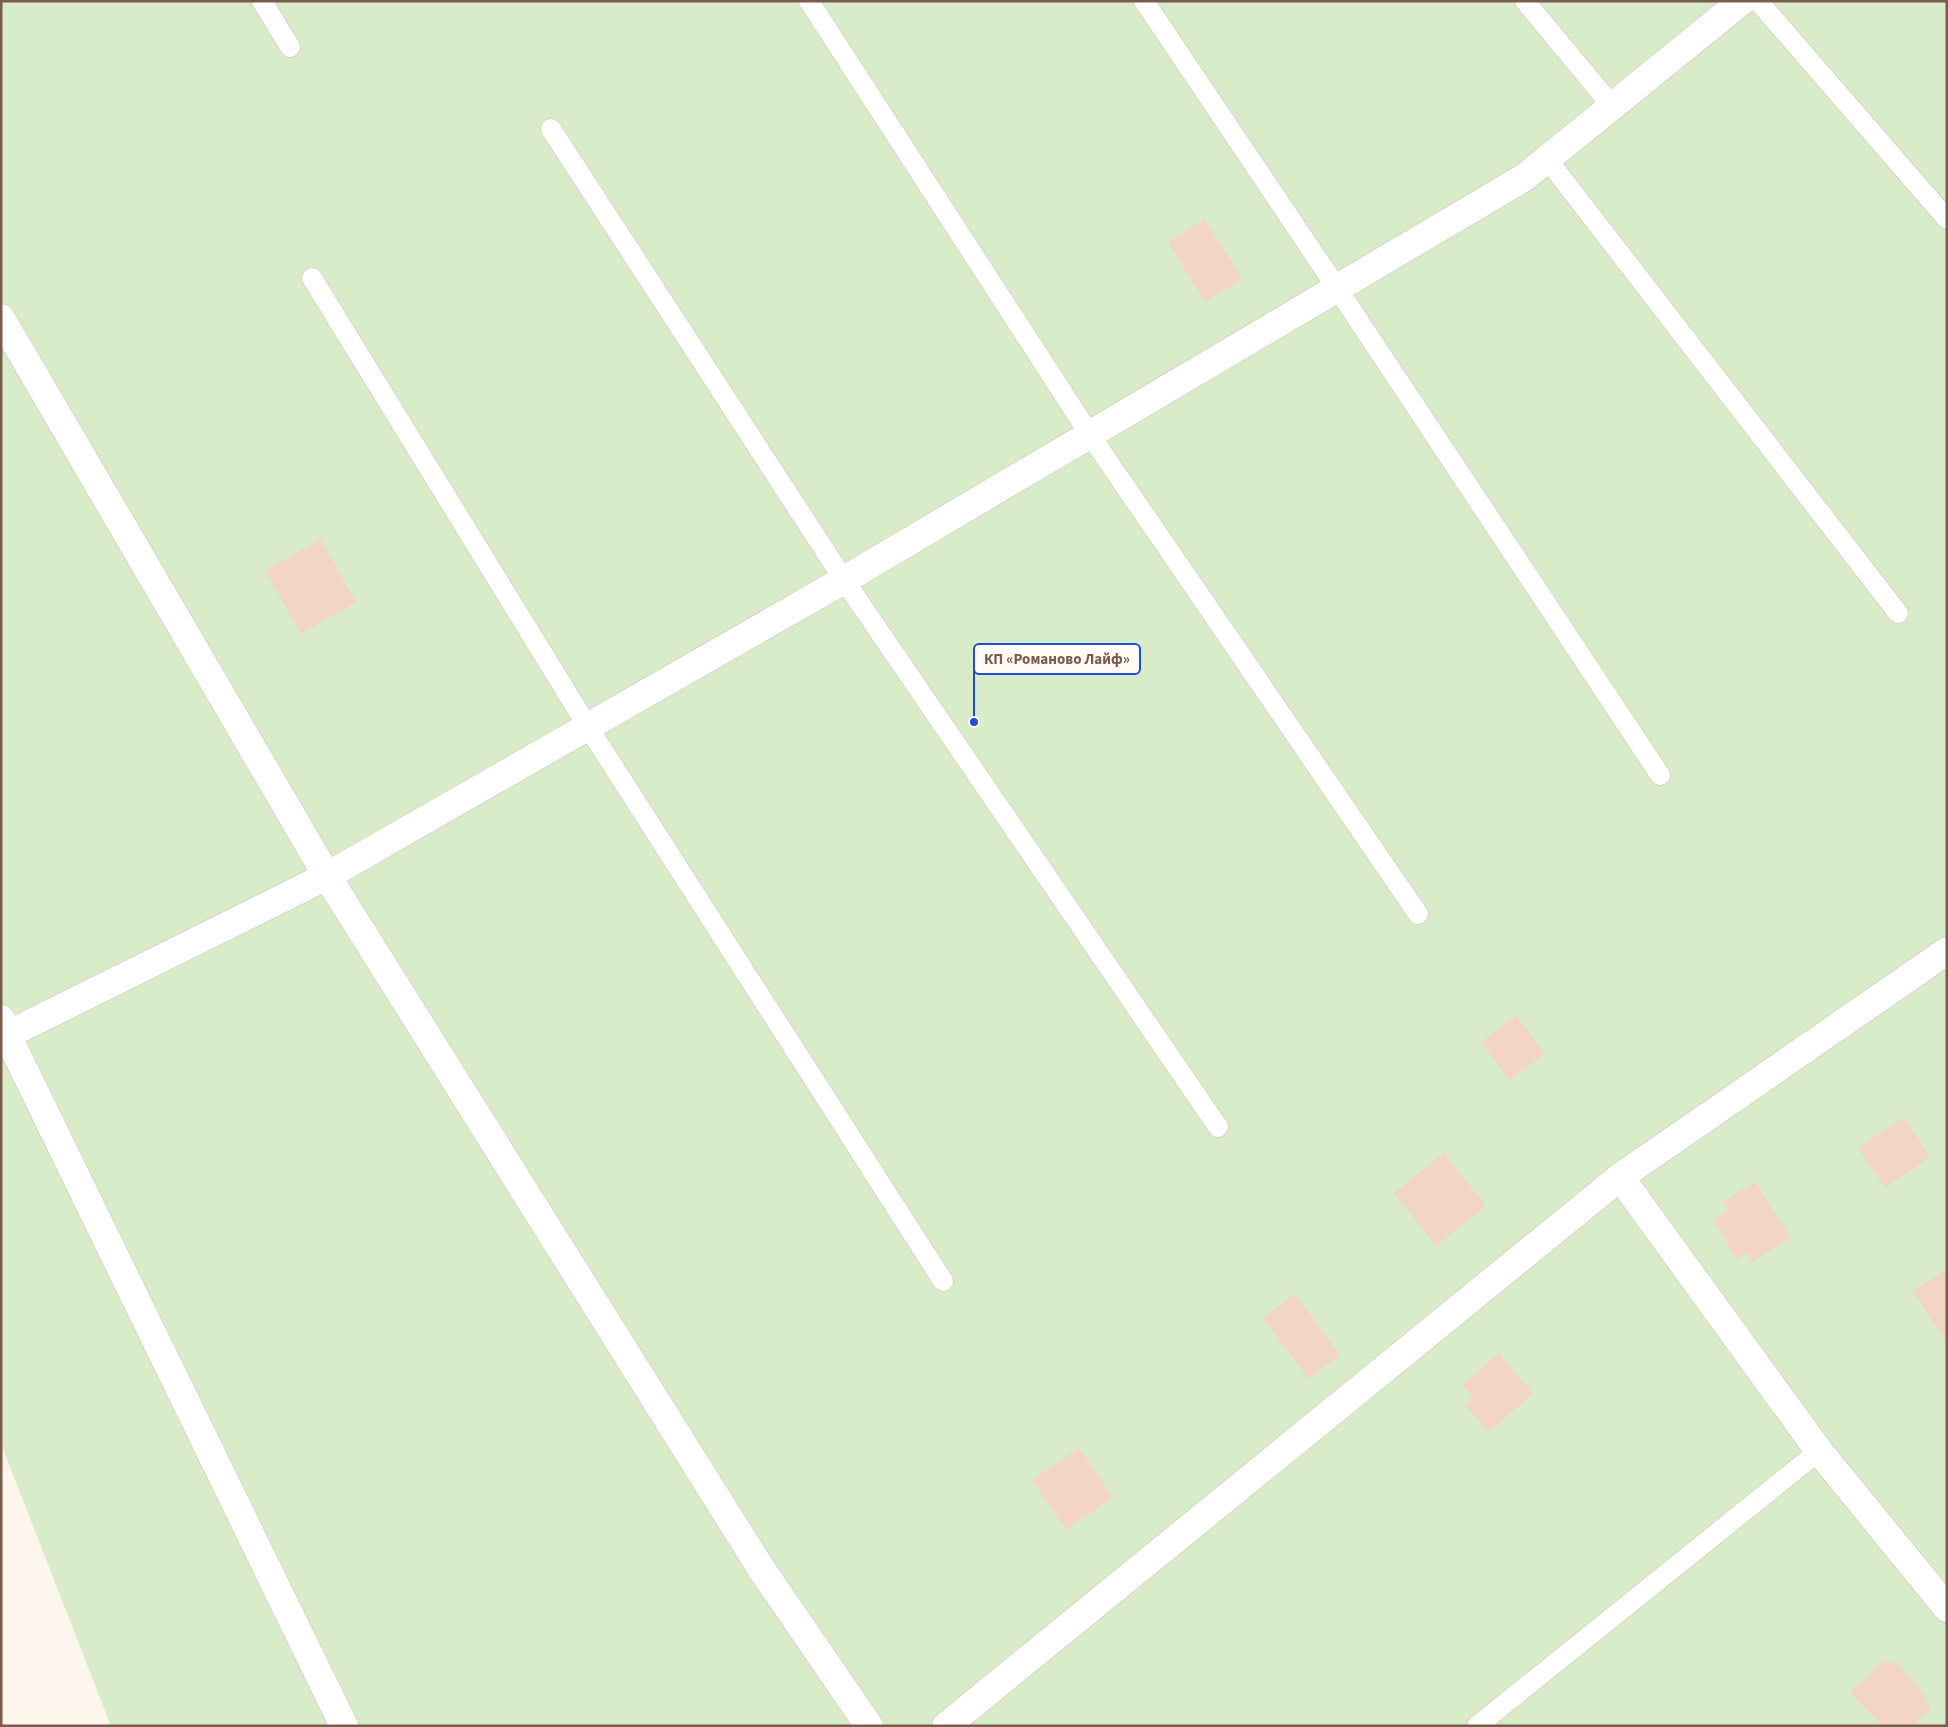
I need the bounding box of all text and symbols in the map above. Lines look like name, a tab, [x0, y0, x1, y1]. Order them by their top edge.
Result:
callout: КП «Романово Лайф»	[974, 644, 1140, 674]
text: КП «Романово Лайф»	[984, 649, 1130, 670]

